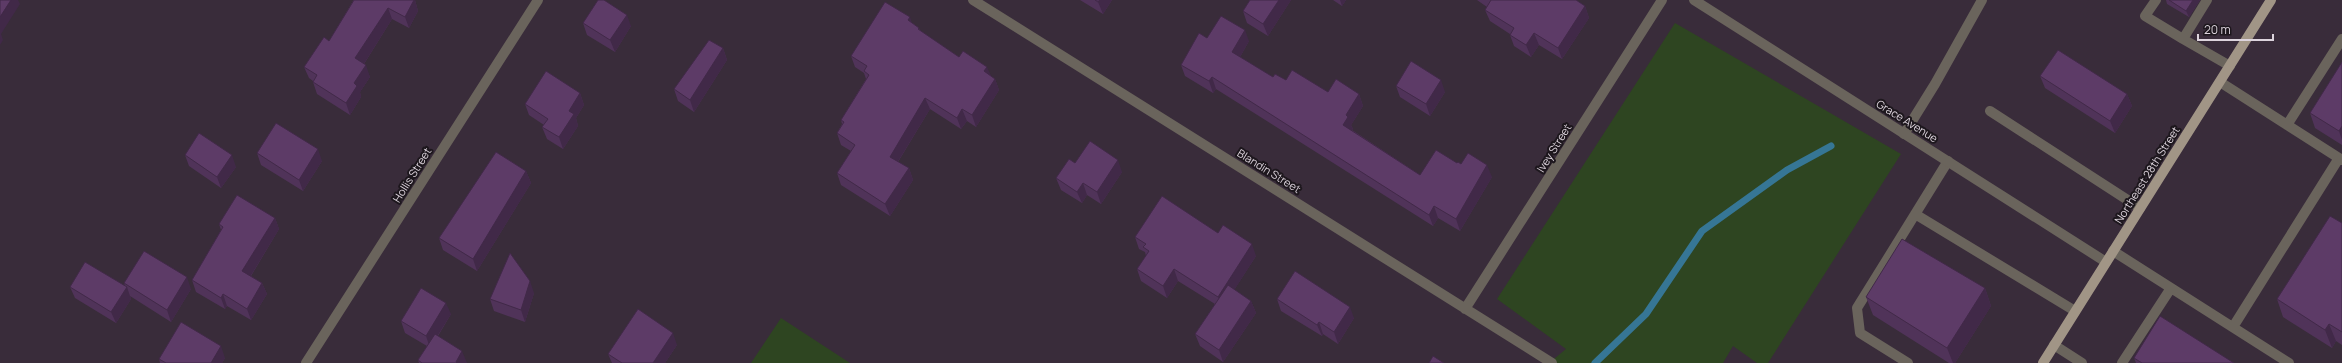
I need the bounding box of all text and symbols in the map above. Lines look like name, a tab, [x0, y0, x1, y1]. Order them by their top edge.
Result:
scale bar	[2198, 16, 2273, 42]
text: 20 m	[2204, 21, 2231, 38]
street label: Grace Avenue	[1874, 96, 1941, 146]
street label: Ivey Street	[1533, 121, 1574, 175]
street label: Northeast 28th Street	[2111, 123, 2183, 226]
street label: Hollis Street	[389, 144, 434, 205]
street label: Blandin Street	[1235, 145, 1304, 196]

